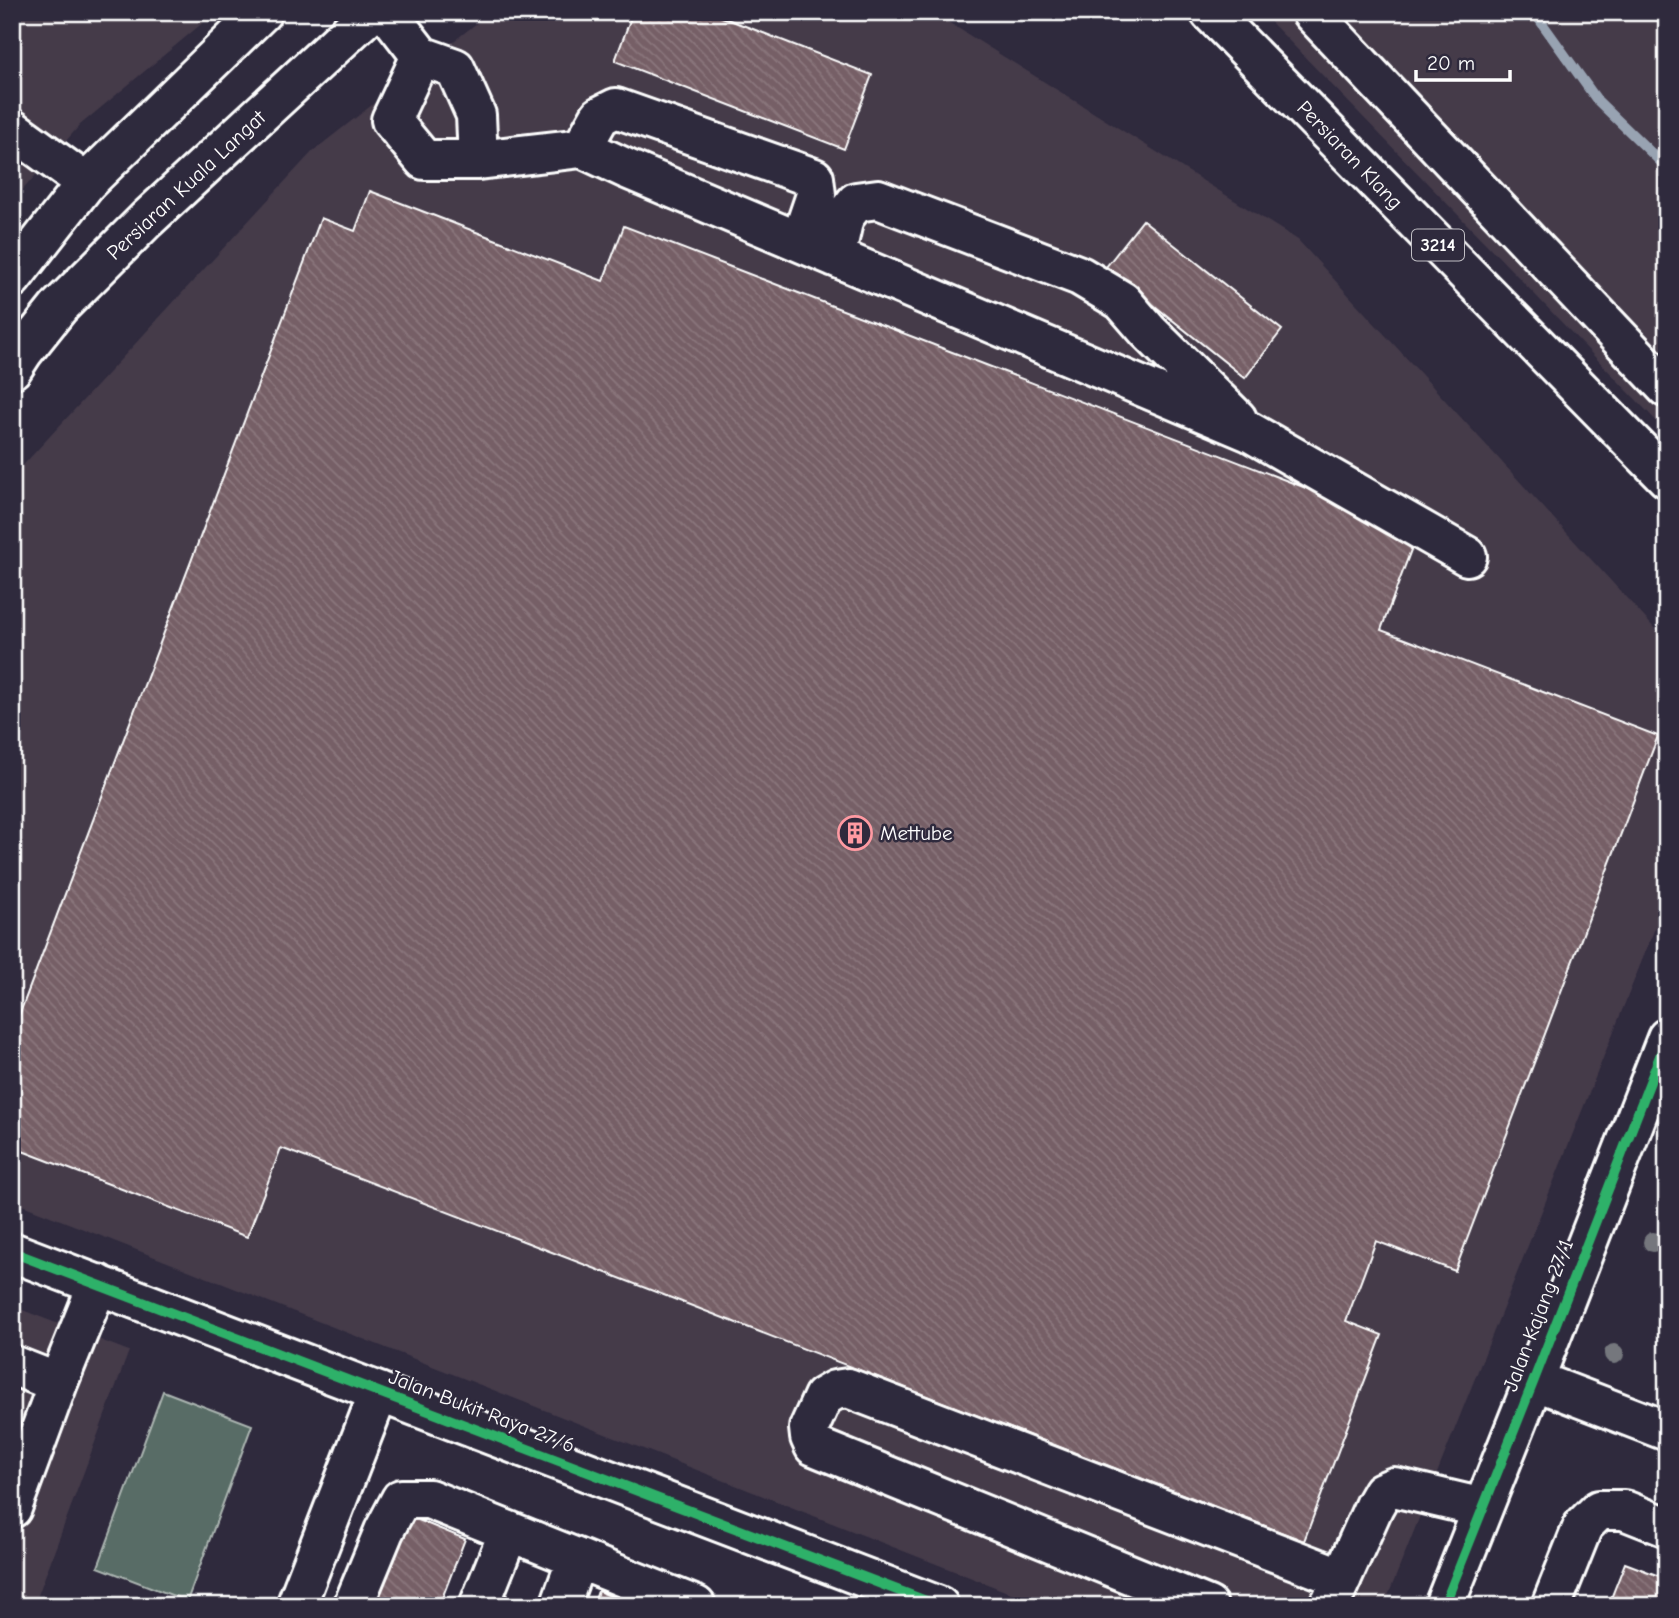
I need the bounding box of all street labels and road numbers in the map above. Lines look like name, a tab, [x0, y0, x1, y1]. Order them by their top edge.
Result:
street label: Persiaran Klang	[1292, 96, 1408, 214]
street label: Persiaran Kuala Langat	[102, 105, 271, 265]
road number: 3214	[1412, 230, 1464, 260]
street label: Jalan Kajang 27/1	[1498, 1236, 1578, 1394]
street label: Jalan Bukit Raya 27/6	[385, 1364, 579, 1458]

